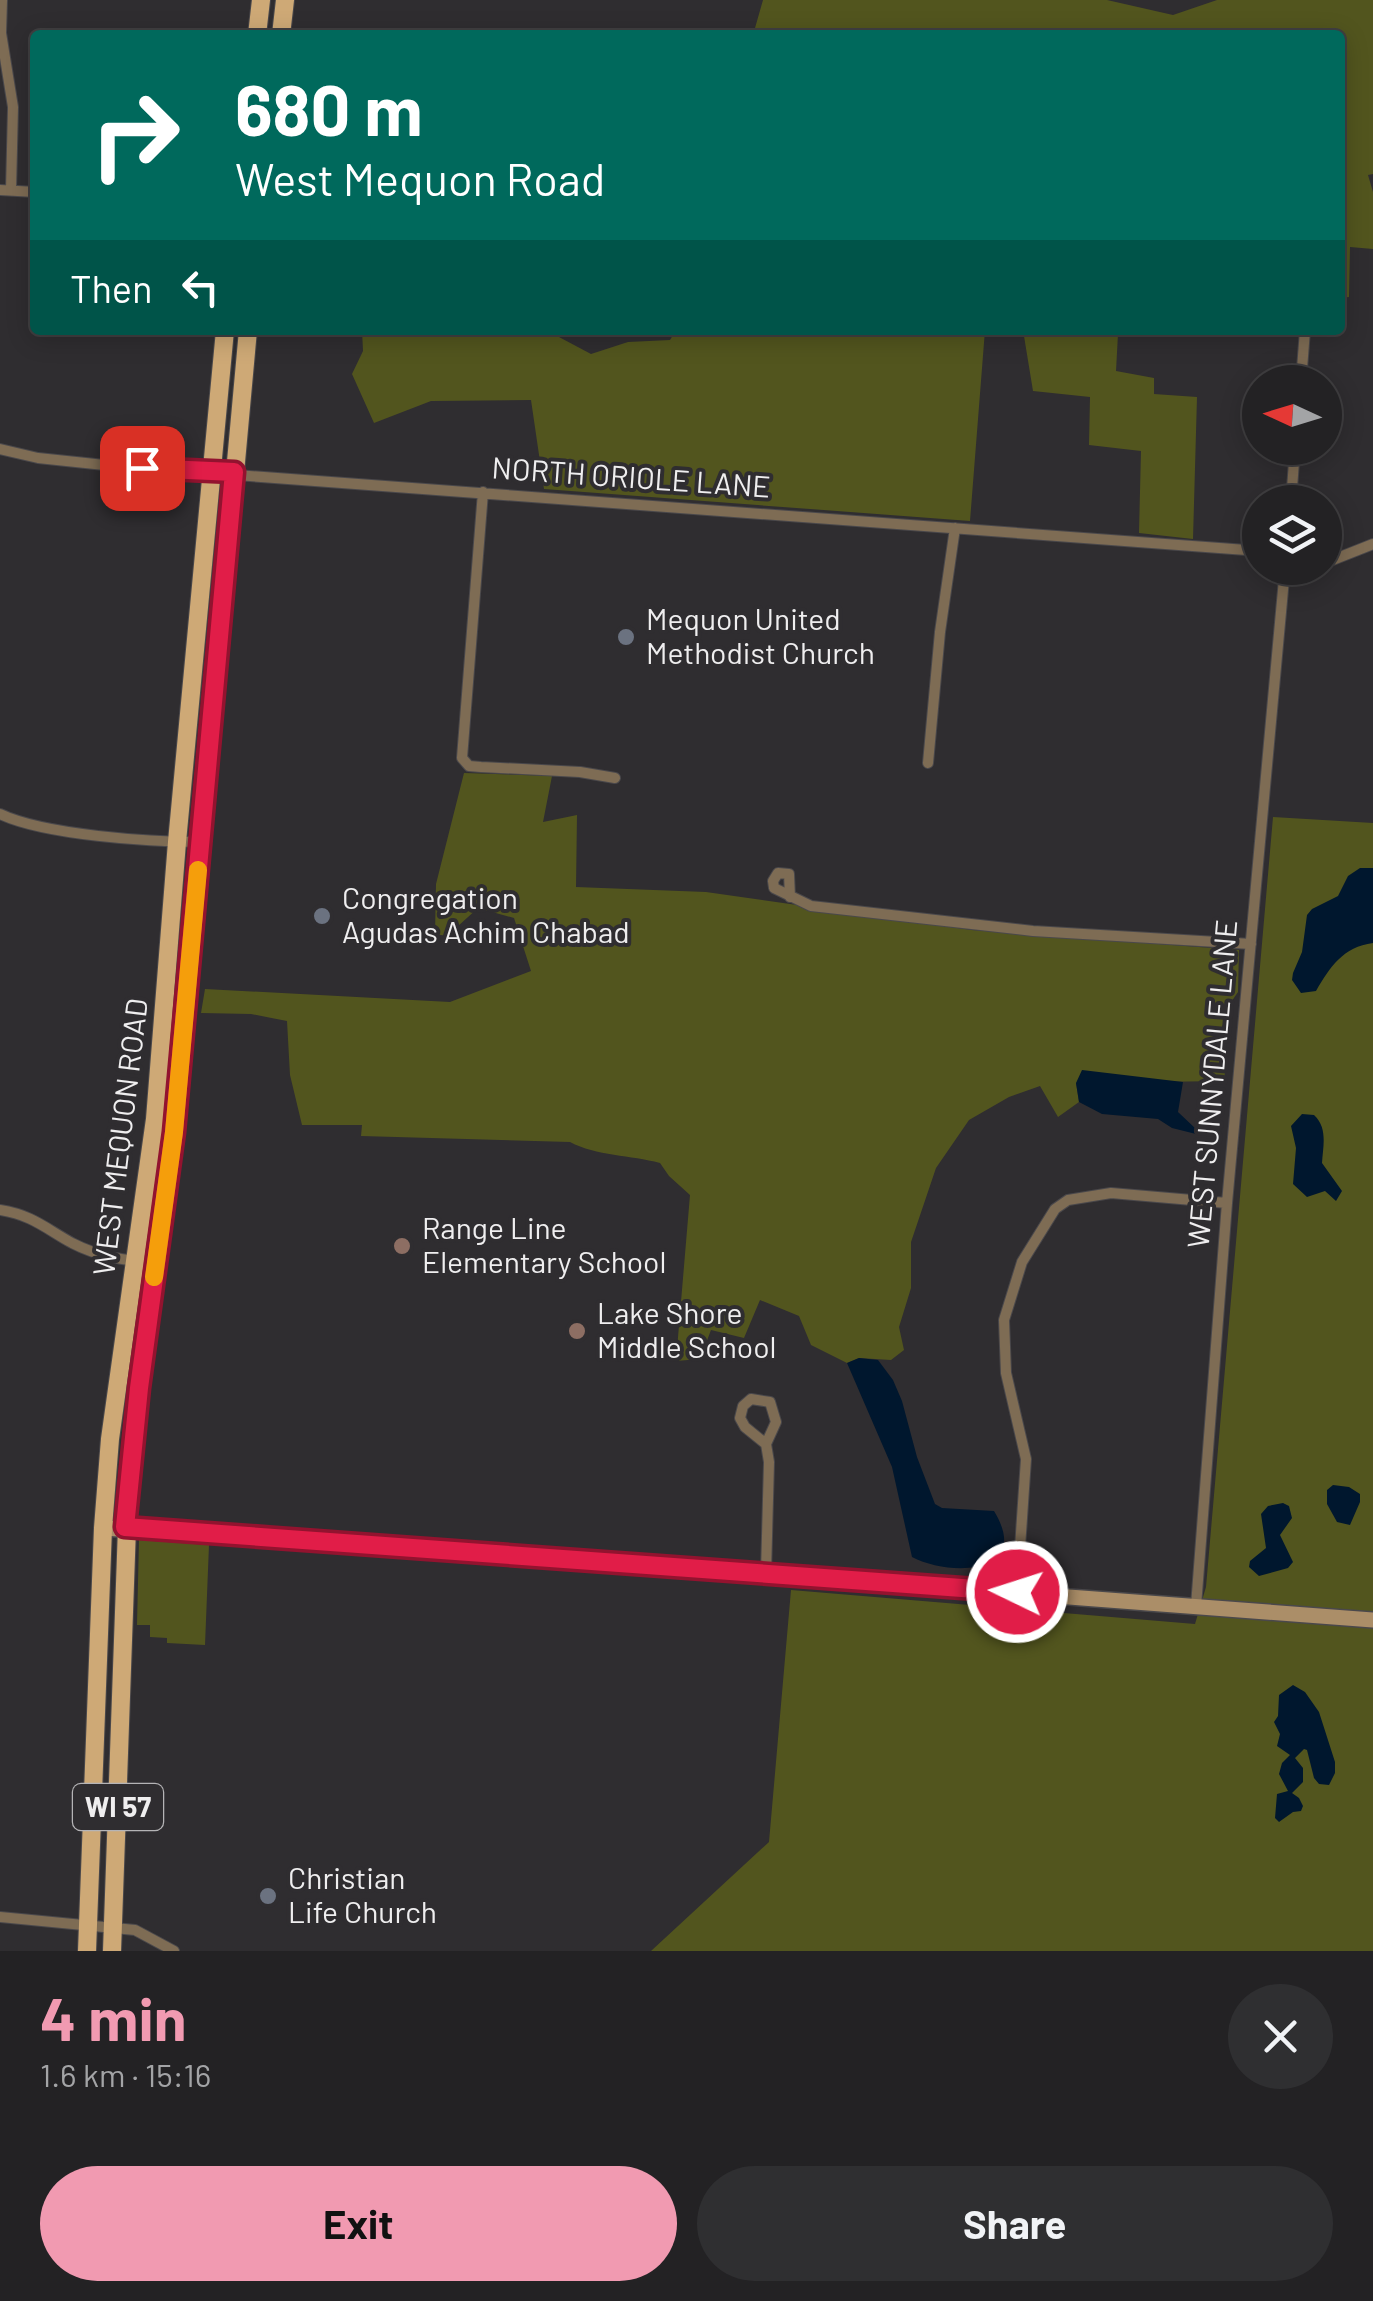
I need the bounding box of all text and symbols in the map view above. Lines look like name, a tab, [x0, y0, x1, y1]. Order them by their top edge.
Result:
text: 680 m	[235, 66, 423, 150]
icon: right	[70, 70, 200, 200]
text: West Mequon Road	[235, 151, 605, 205]
icon: left	[173, 260, 228, 315]
text: Then	[70, 265, 153, 311]
north arrow	[1242, 365, 1342, 465]
map controls	[1242, 365, 1342, 585]
pin	[100, 426, 185, 511]
icon: arrive	[115, 441, 170, 496]
street label: NORTH ORIOLE LANE	[491, 448, 772, 504]
button: layers	[1242, 485, 1342, 585]
place label: Mequon United Methodist Church	[646, 600, 875, 670]
marker: Mequon United Methodist Church	[615, 626, 637, 648]
place label: Congregation Agudas Achim Chabad	[342, 879, 630, 949]
marker: Congregation Agudas Achim Chabad	[311, 905, 333, 927]
street label: WEST SUNNYDALE LANE	[1179, 918, 1243, 1250]
street label: WEST MEQUON ROAD	[84, 996, 154, 1277]
place label: Range Line Elementary School	[422, 1209, 666, 1279]
marker: Range Line Elementary School	[391, 1235, 413, 1257]
place label: Lake Shore Middle School	[597, 1294, 776, 1364]
marker: Lake Shore Middle School	[566, 1320, 588, 1342]
position arrow	[965, 1540, 1069, 1644]
road number: WI 57	[73, 1784, 163, 1830]
place label: Christian Life Church	[288, 1859, 437, 1929]
marker: Christian Life Church	[257, 1885, 279, 1907]
text: 4 min	[40, 1981, 187, 2053]
button: close	[1228, 1984, 1333, 2089]
text: 1.6 km · 15:16	[40, 2055, 211, 2093]
button: Exit	[40, 2166, 677, 2281]
button: Share	[697, 2166, 1333, 2281]

